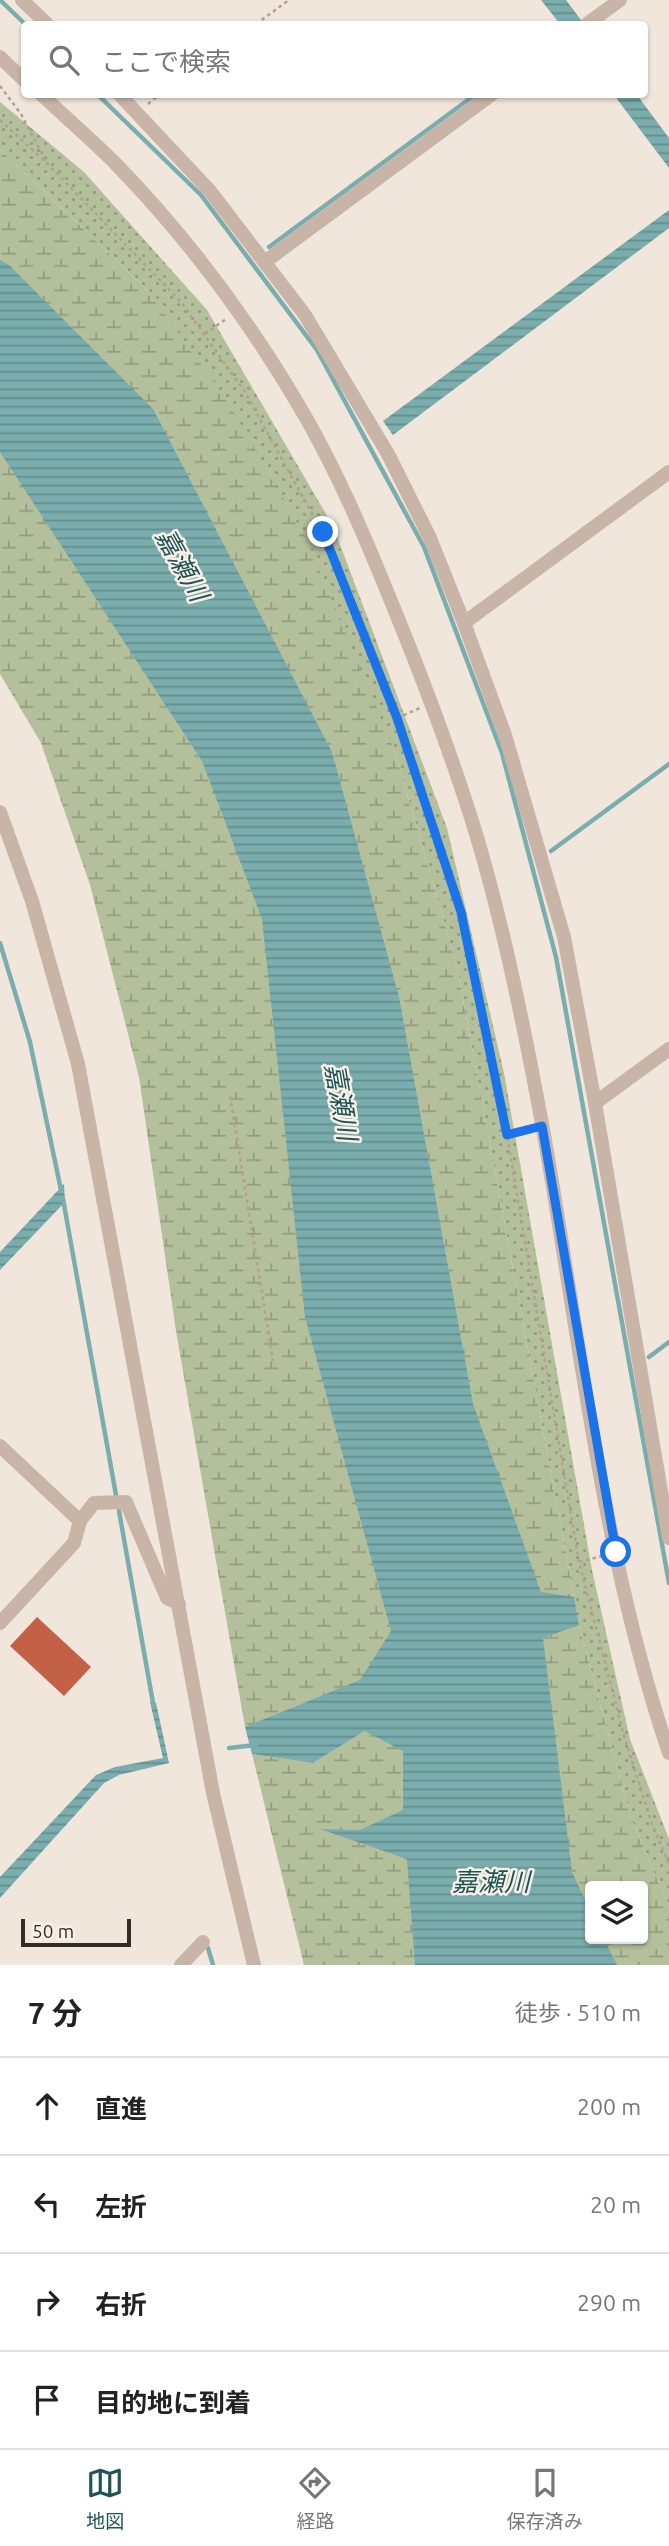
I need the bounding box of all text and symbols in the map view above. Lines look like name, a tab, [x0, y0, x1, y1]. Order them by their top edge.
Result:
search box	[21, 21, 648, 98]
icon: search	[45, 41, 83, 79]
text: ここで検索	[101, 47, 231, 76]
route end	[307, 516, 338, 547]
water label: 嘉瀬川	[151, 524, 215, 609]
water label: 嘉瀬川	[320, 1061, 363, 1146]
route start	[600, 1536, 631, 1567]
water label: 嘉瀬川	[452, 1867, 533, 1896]
map controls	[585, 1881, 648, 1944]
button: layers	[585, 1881, 648, 1944]
scale bar	[21, 1916, 131, 1948]
text: 50 m	[32, 1920, 74, 1942]
text: 7 分	[28, 1996, 82, 2030]
text: 徒歩 · 510 m	[515, 2000, 641, 2025]
icon: ahead	[28, 2087, 66, 2125]
text: 直進	[95, 2094, 147, 2123]
text: 200 m	[577, 2094, 641, 2119]
icon: left	[28, 2185, 66, 2223]
text: 左折	[95, 2192, 147, 2221]
text: 20 m	[590, 2192, 641, 2217]
icon: right	[28, 2283, 66, 2321]
text: 右折	[95, 2290, 147, 2319]
text: 290 m	[577, 2290, 641, 2315]
icon: arrive	[28, 2381, 66, 2419]
text: 目的地に到着	[95, 2388, 251, 2417]
tab: 地図	[86, 2464, 124, 2533]
tab: 経路	[296, 2464, 335, 2533]
tab: 保存済み	[507, 2464, 583, 2533]

